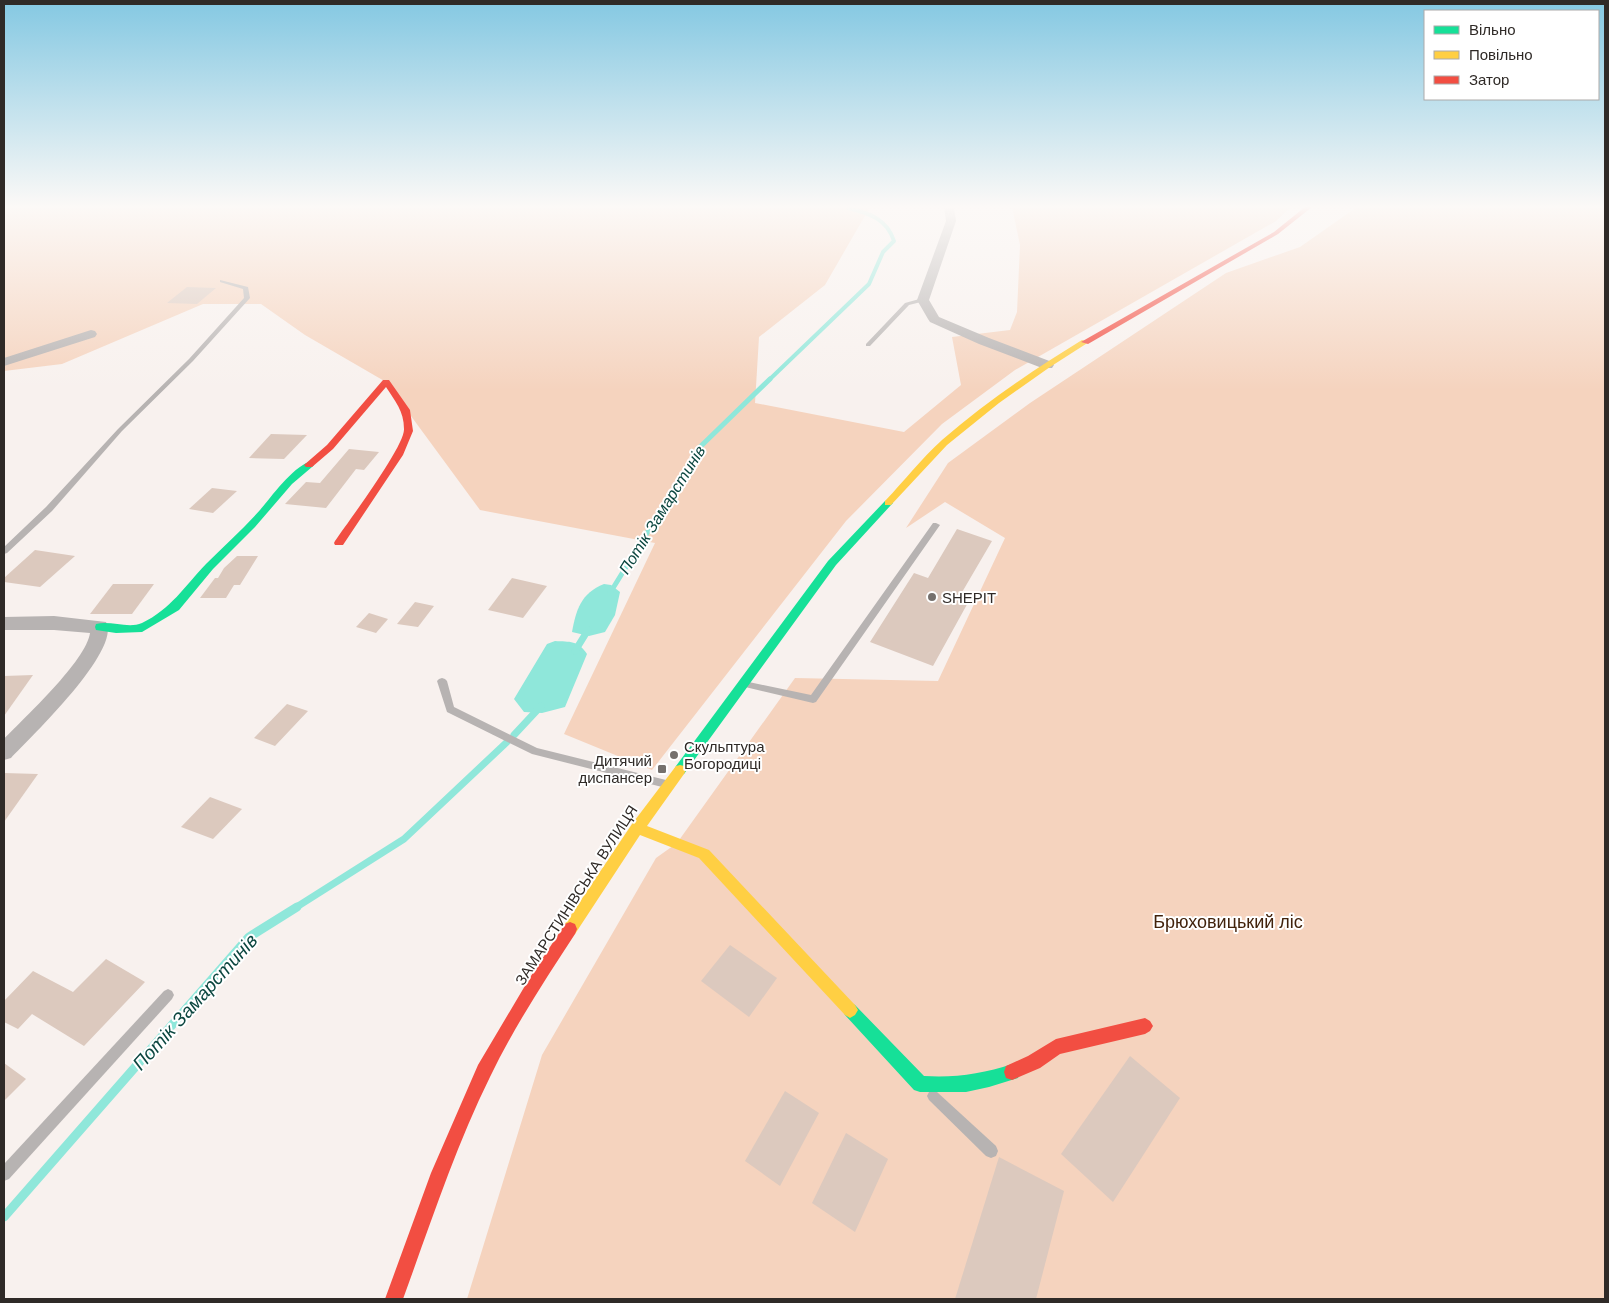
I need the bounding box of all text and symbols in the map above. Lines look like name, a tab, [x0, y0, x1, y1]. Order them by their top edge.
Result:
legend	[1424, 10, 1599, 100]
text: Вільно	[1469, 21, 1516, 38]
text: Повільно	[1469, 46, 1533, 63]
text: Затор	[1469, 71, 1509, 88]
water label: Потік Замарстинів	[616, 443, 708, 577]
place label: SHEPIT	[942, 589, 996, 606]
marker: SHEPIT	[926, 591, 938, 603]
place label: Скульптура Богородиці	[684, 738, 765, 772]
marker: Скульптура Богородиці	[668, 749, 680, 761]
place label: Дитячий диспансер	[578, 752, 652, 786]
marker: Дитячий диспансер	[656, 763, 668, 775]
street label: ЗАМАРСТИНІВСЬКА ВУЛИЦЯ	[511, 802, 641, 988]
park label: Брюховицький ліс	[1153, 912, 1303, 932]
water label: Потік Замарстинів	[128, 930, 262, 1074]

